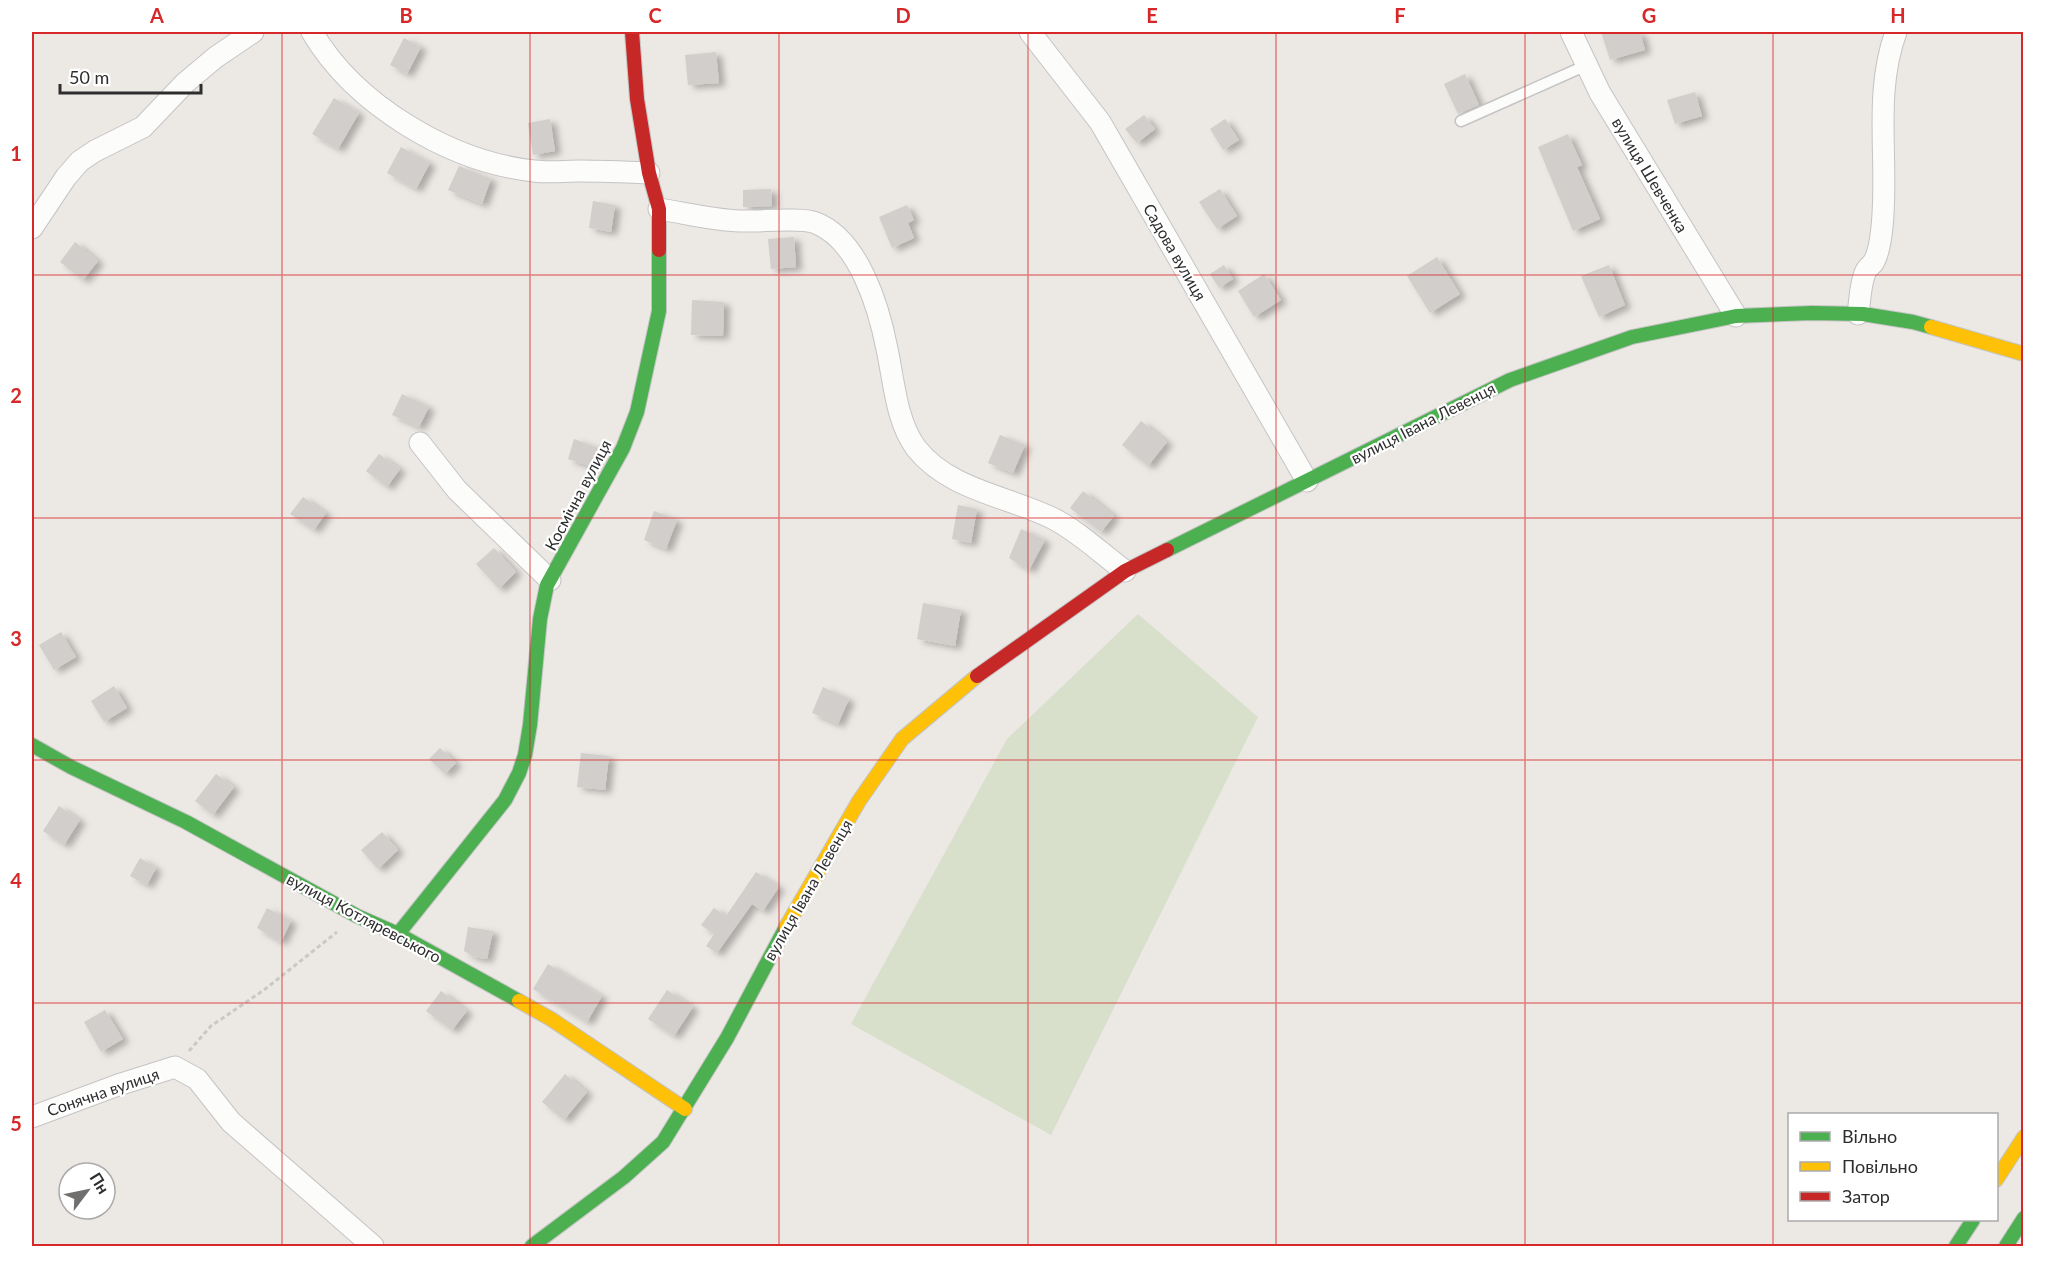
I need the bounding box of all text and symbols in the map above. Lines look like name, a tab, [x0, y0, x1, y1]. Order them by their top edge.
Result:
text: A	[149, 3, 164, 27]
text: B	[399, 3, 413, 27]
text: C	[648, 3, 662, 27]
text: D	[895, 3, 911, 27]
text: E	[1146, 3, 1158, 27]
text: F	[1394, 3, 1406, 27]
text: G	[1642, 3, 1656, 27]
text: H	[1890, 3, 1906, 27]
scale bar	[60, 57, 201, 95]
text: 50 m	[69, 66, 109, 88]
street label: вулиця Шевченка	[1609, 114, 1692, 236]
text: 1	[10, 141, 22, 165]
street label: Садова вулиця	[1140, 200, 1211, 304]
street label: вулиця Івана Левенця	[1347, 378, 1498, 467]
text: 2	[10, 383, 22, 407]
street label: Космічна вулиця	[540, 436, 615, 553]
text: 3	[10, 626, 22, 650]
street label: вулиця Івана Левенця	[759, 816, 856, 964]
text: 4	[10, 868, 22, 892]
street label: вулиця Котляревського	[284, 869, 445, 966]
street label: Сонячна вулиця	[44, 1063, 161, 1120]
text: 5	[10, 1111, 22, 1135]
legend	[1788, 1113, 1998, 1221]
text: Вільно	[1842, 1125, 1897, 1147]
text: Повільно	[1842, 1155, 1918, 1177]
north arrow	[57, 1161, 117, 1221]
text: Пн	[87, 1169, 114, 1197]
text: Затор	[1842, 1185, 1890, 1207]

